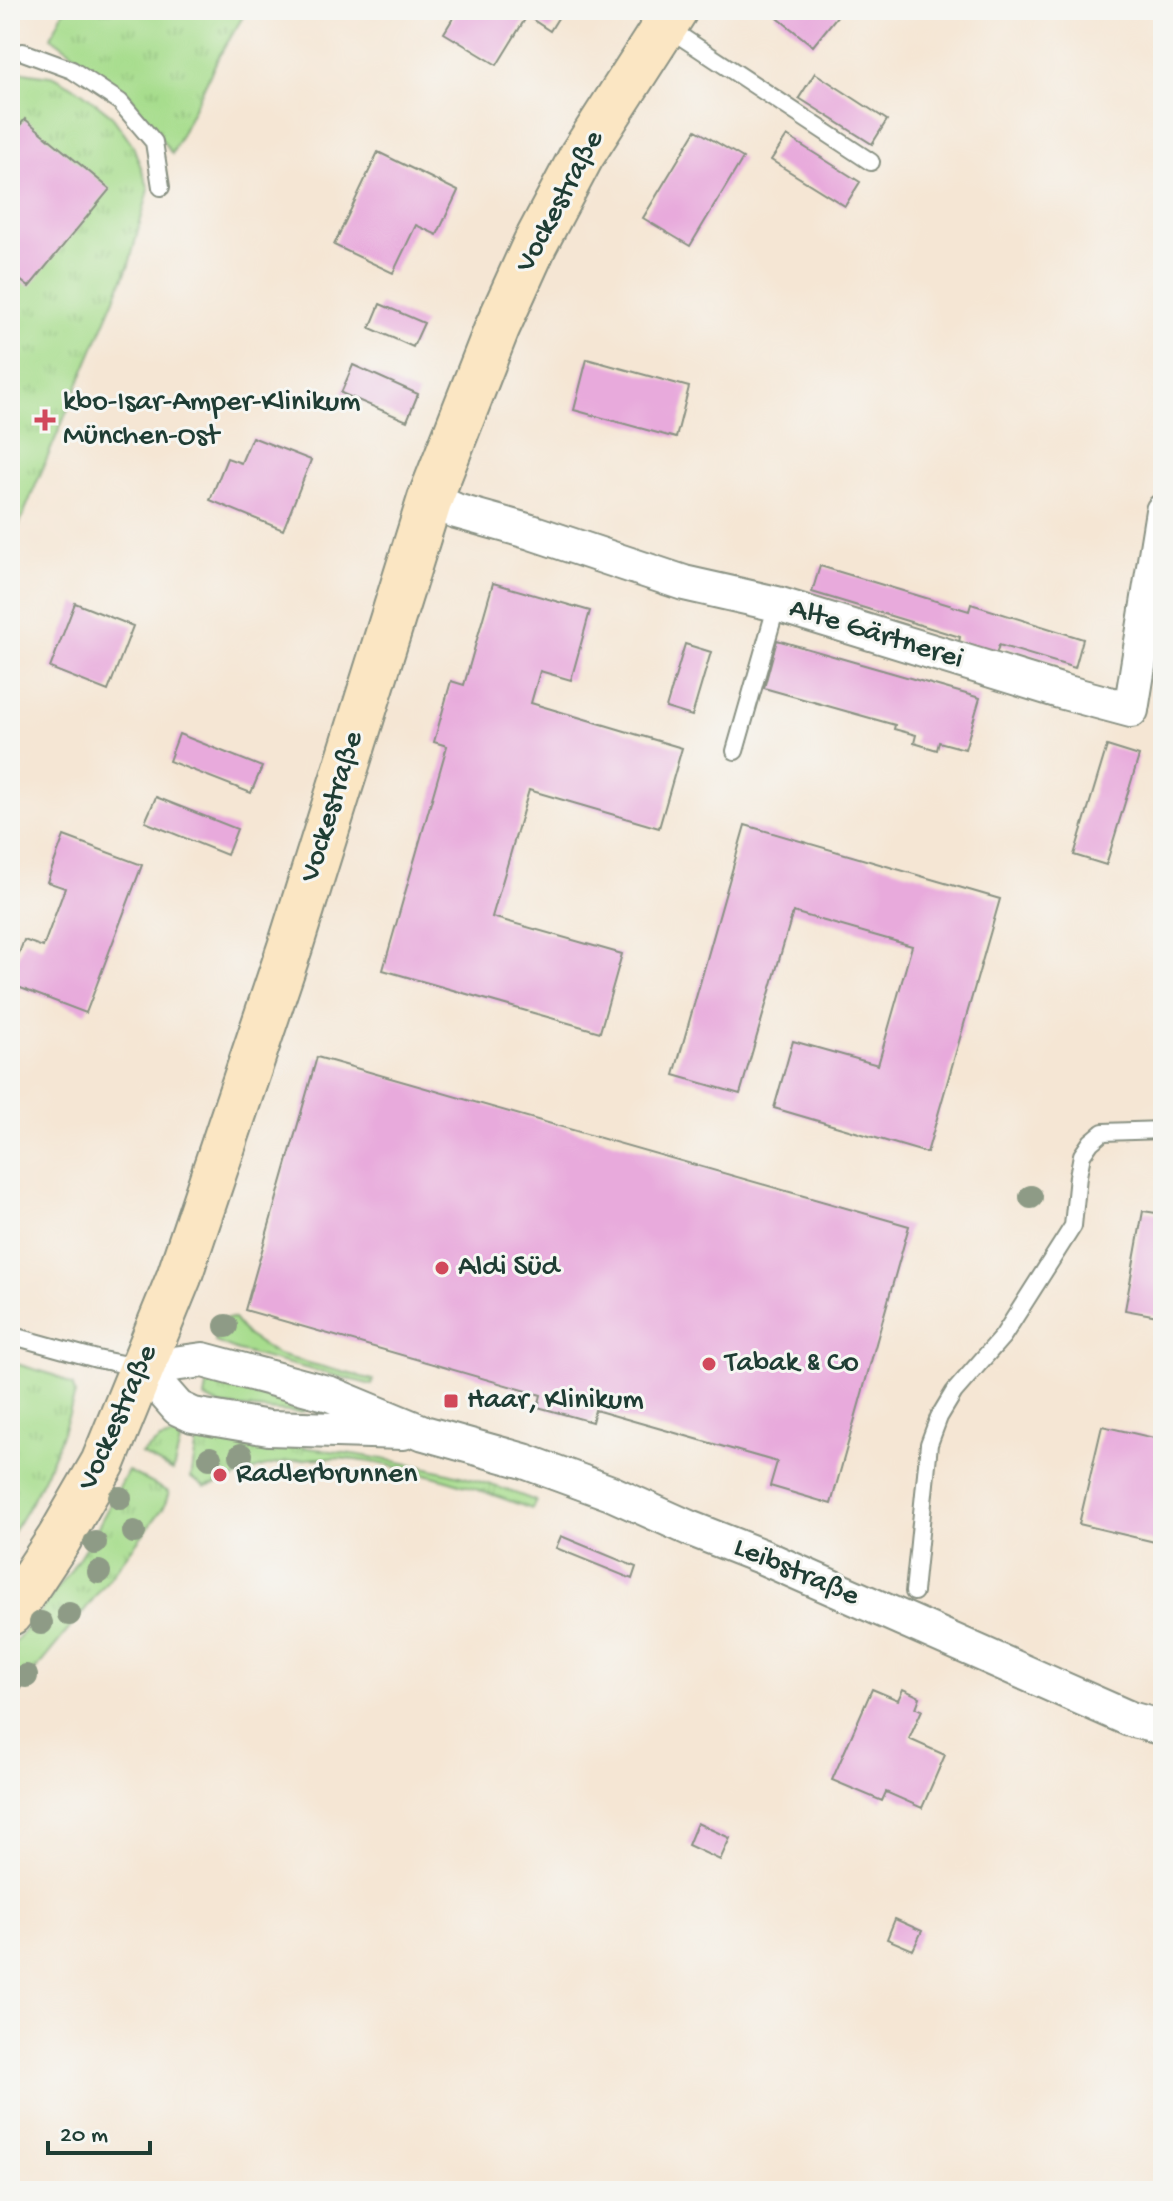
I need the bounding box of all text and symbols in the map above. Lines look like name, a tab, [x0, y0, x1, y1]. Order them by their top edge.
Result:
street label: Vockestraße	[509, 125, 613, 280]
place label: kbo-Isar-Amper-Klinikum München-Ost	[63, 386, 361, 455]
marker: kbo-Isar-Amper-Klinikum München-Ost	[34, 409, 56, 431]
street label: Alte Gärtnerei	[785, 592, 967, 678]
street label: Vockestraße	[293, 727, 373, 887]
place label: Aldi Süd	[458, 1251, 561, 1286]
marker: Aldi Süd	[433, 1259, 451, 1277]
street label: Vockestraße	[71, 1339, 167, 1497]
place label: Tabak & Co	[723, 1347, 859, 1382]
marker: Tabak & Co	[700, 1355, 718, 1373]
place label: Haar, Klinikum	[467, 1384, 644, 1419]
marker: Haar, Klinikum	[442, 1392, 460, 1410]
place label: Radlerbrunnen	[236, 1458, 417, 1493]
marker: Radlerbrunnen	[211, 1466, 229, 1484]
street label: Leibstraße	[728, 1531, 865, 1615]
scale bar	[48, 2105, 150, 2155]
text: 20 m	[60, 2122, 108, 2151]

